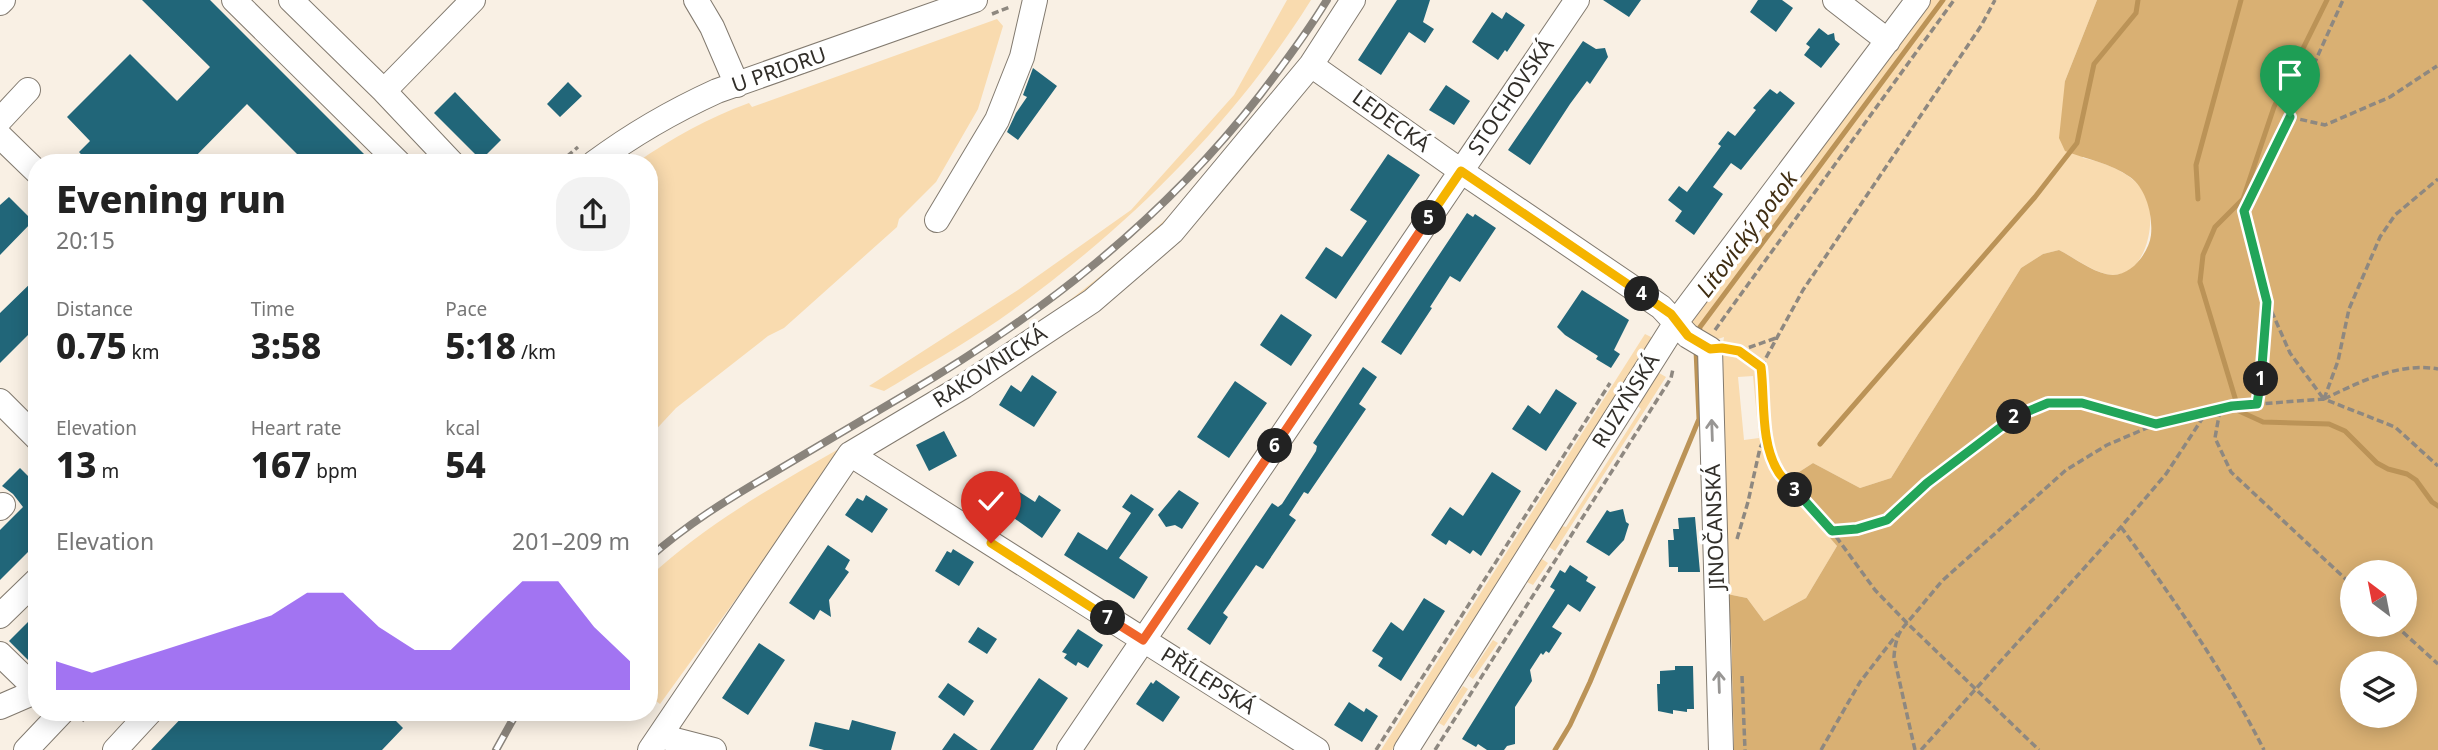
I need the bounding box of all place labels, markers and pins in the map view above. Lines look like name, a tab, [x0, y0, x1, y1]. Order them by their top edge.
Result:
pin	[2260, 45, 2320, 117]
pin: 5	[1412, 200, 1446, 235]
pin: 4	[1624, 276, 1660, 312]
pin: 1	[2244, 362, 2278, 396]
pin: 2	[1996, 400, 2032, 434]
pin: 6	[1258, 428, 1292, 464]
pin	[961, 471, 1021, 543]
pin: 3	[1778, 472, 1812, 508]
pin: 7	[1090, 600, 1126, 636]

